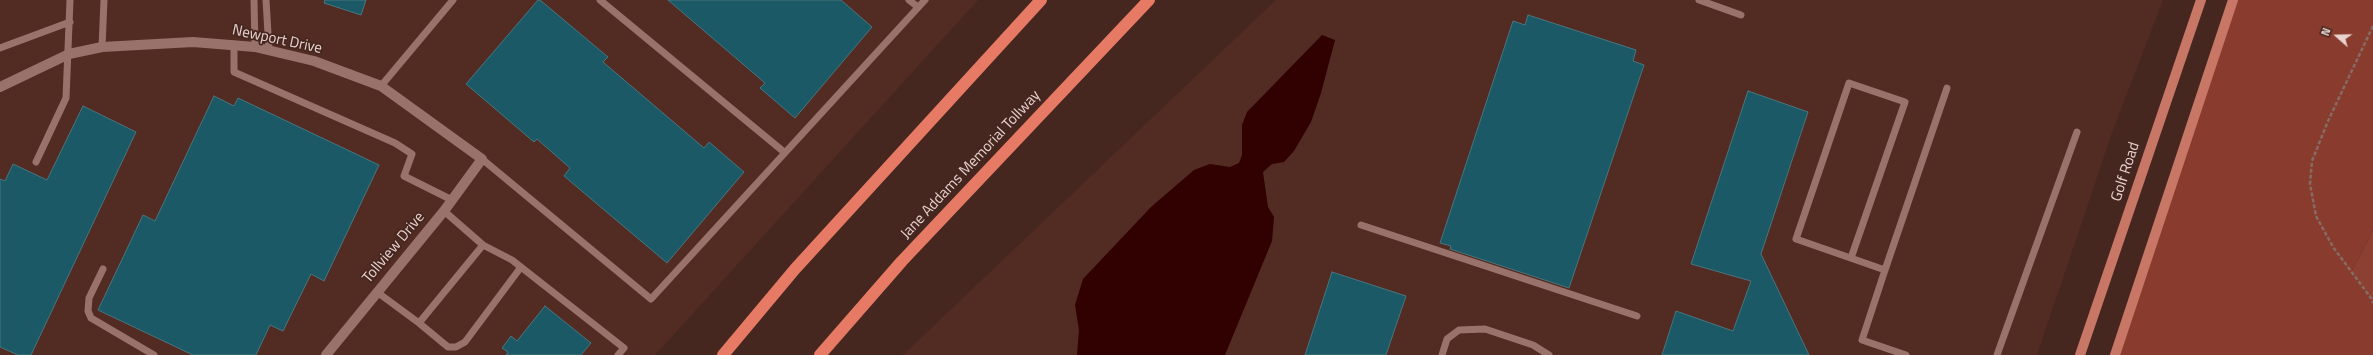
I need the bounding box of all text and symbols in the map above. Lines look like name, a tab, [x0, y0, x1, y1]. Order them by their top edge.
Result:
north arrow	[2317, 16, 2357, 56]
street label: Newport Drive	[230, 22, 324, 58]
text: N	[2317, 26, 2335, 38]
street label: Jane Addams Memorial Tollway	[897, 87, 1045, 243]
street label: Golf Road	[2108, 140, 2144, 204]
street label: Tollview Drive	[359, 209, 429, 287]

